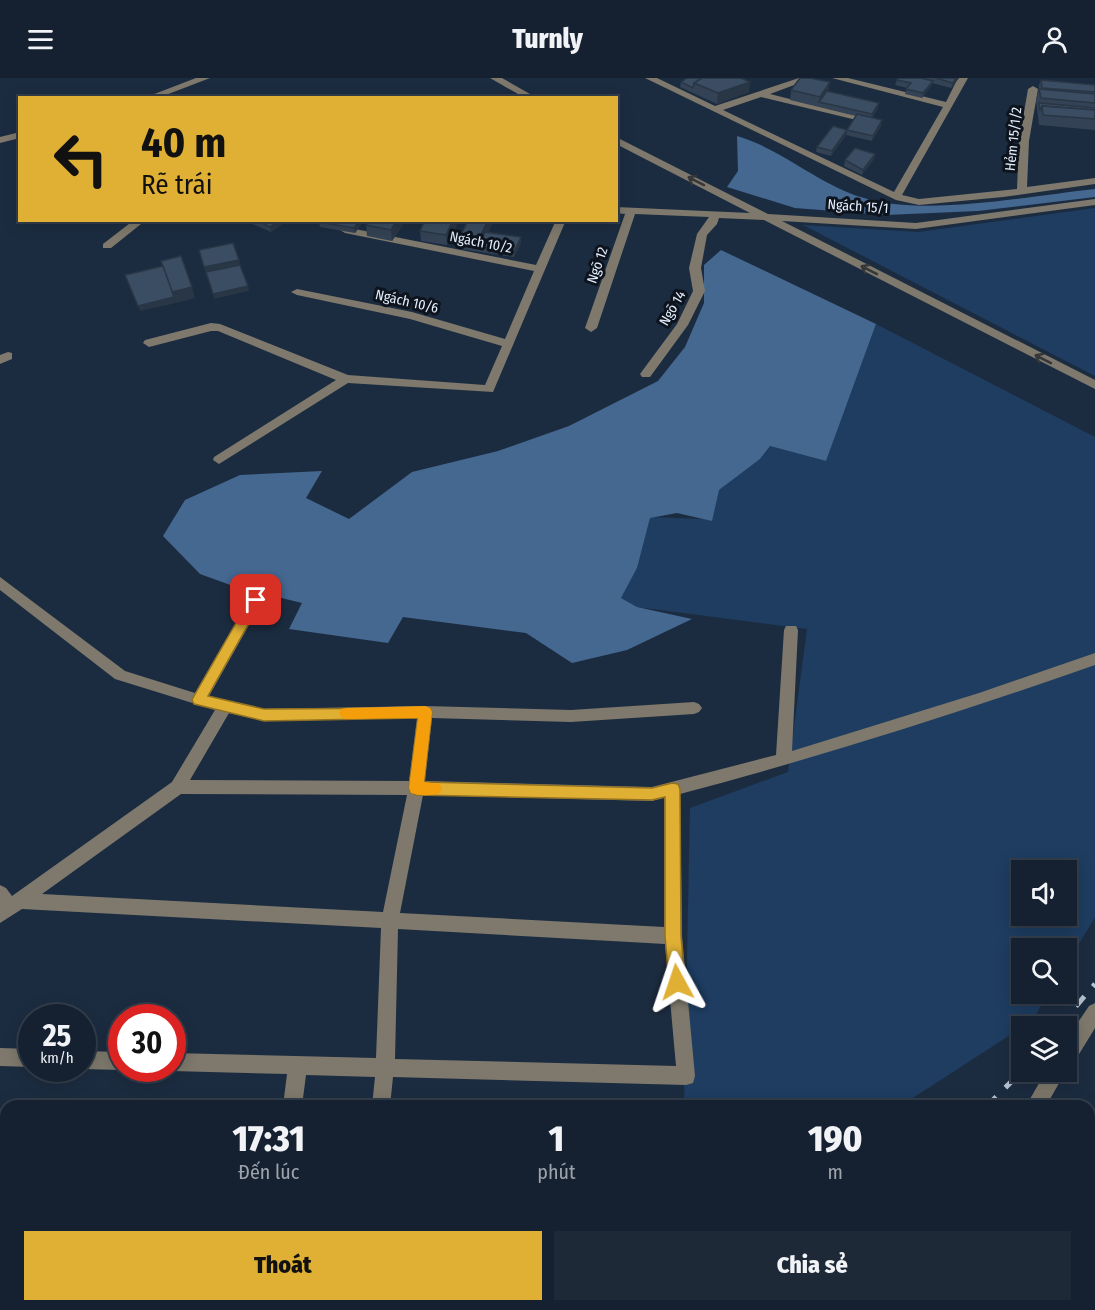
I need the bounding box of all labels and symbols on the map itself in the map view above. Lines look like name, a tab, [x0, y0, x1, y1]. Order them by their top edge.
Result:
street label: Hẻm 15/1/2	[1002, 106, 1025, 172]
one-way arrow	[687, 175, 705, 186]
street label: Ngách 15/1	[827, 196, 889, 217]
street label: Ngách 10/2	[448, 228, 514, 257]
street label: Ngõ 12	[583, 245, 612, 285]
one-way arrow	[861, 264, 879, 275]
street label: Ngách 10/6	[374, 286, 440, 317]
street label: Ngõ 14	[656, 287, 689, 329]
one-way arrow	[1035, 353, 1052, 365]
pin	[230, 574, 281, 625]
position arrow	[645, 950, 709, 1014]
speed limit sign: 30	[108, 1004, 186, 1082]

